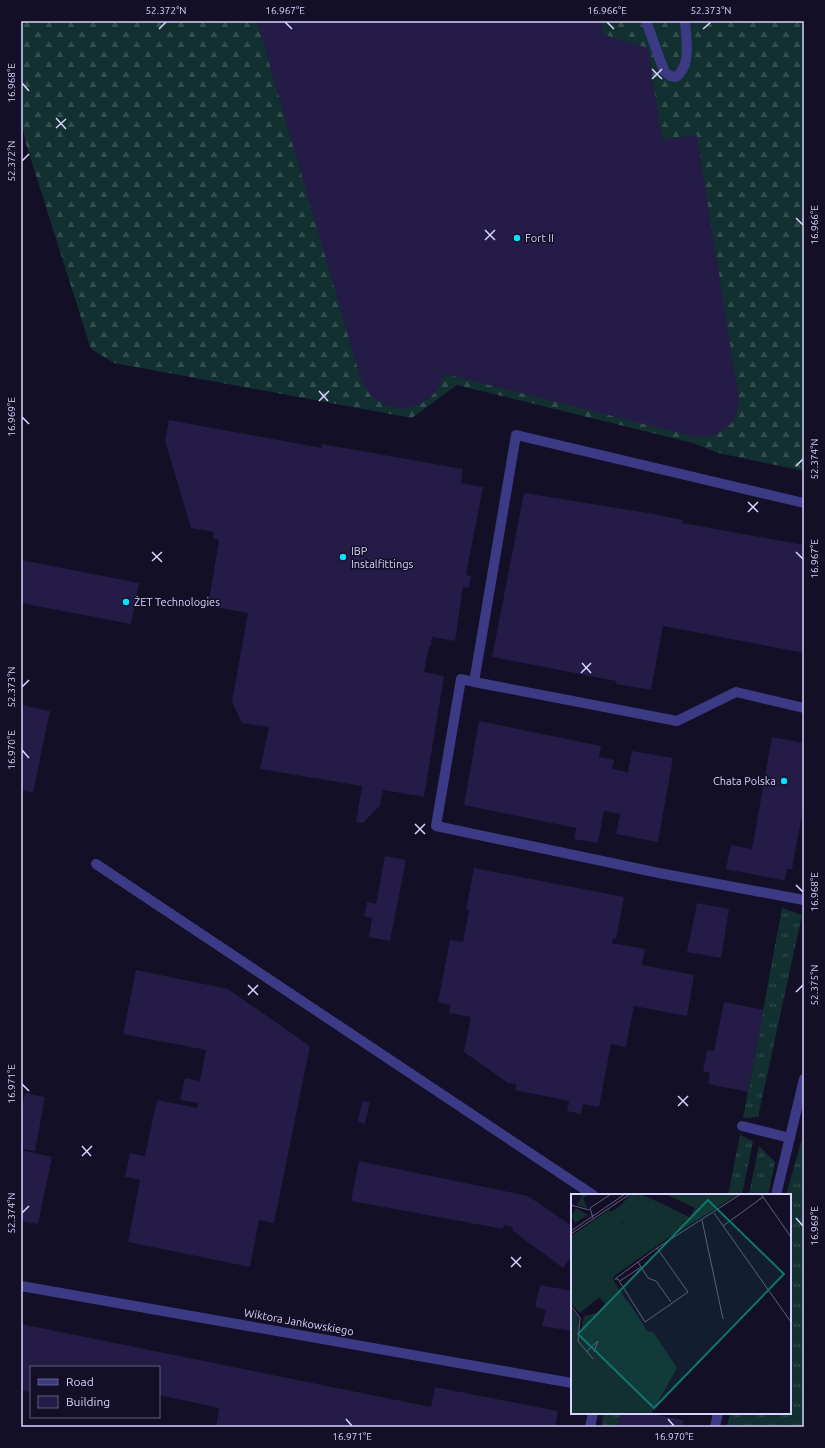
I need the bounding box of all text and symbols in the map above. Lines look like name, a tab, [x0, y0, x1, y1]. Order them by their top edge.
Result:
text: 52.372°N	[145, 5, 187, 16]
text: 16.967°E	[265, 5, 305, 16]
text: 16.966°E	[587, 5, 627, 16]
text: 52.373°N	[690, 5, 732, 16]
text: 16.968°E	[6, 63, 17, 103]
text: 52.372°N	[6, 140, 17, 182]
text: 16.966°E	[809, 205, 820, 245]
place label: Fort II	[525, 232, 554, 244]
marker: Fort II	[512, 233, 522, 243]
text: 16.969°E	[6, 397, 17, 437]
text: 52.374°N	[809, 438, 820, 480]
text: 16.967°E	[809, 539, 820, 579]
place label: IBP Instalfittings	[351, 545, 413, 570]
marker: IBP Instalfittings	[338, 552, 348, 562]
place label: ŻET Technologies	[134, 596, 220, 608]
marker: ŻET Technologies	[121, 597, 131, 607]
text: 52.373°N	[6, 666, 17, 708]
text: 16.970°E	[6, 730, 17, 770]
place label: Chata Polska	[713, 775, 776, 787]
marker: Chata Polska	[779, 776, 789, 786]
text: 16.968°E	[809, 872, 820, 912]
text: 52.375°N	[809, 964, 820, 1006]
text: 16.971°E	[6, 1064, 17, 1104]
text: 52.374°N	[6, 1192, 17, 1234]
inset map	[571, 1194, 791, 1414]
text: 16.969°E	[809, 1206, 820, 1246]
street label: Wiktora Jankowskiego	[243, 1306, 355, 1338]
legend	[30, 1366, 160, 1418]
text: Road	[66, 1375, 94, 1388]
text: Building	[66, 1395, 110, 1408]
text: 16.971°E	[332, 1431, 372, 1442]
text: 16.970°E	[654, 1431, 694, 1442]

